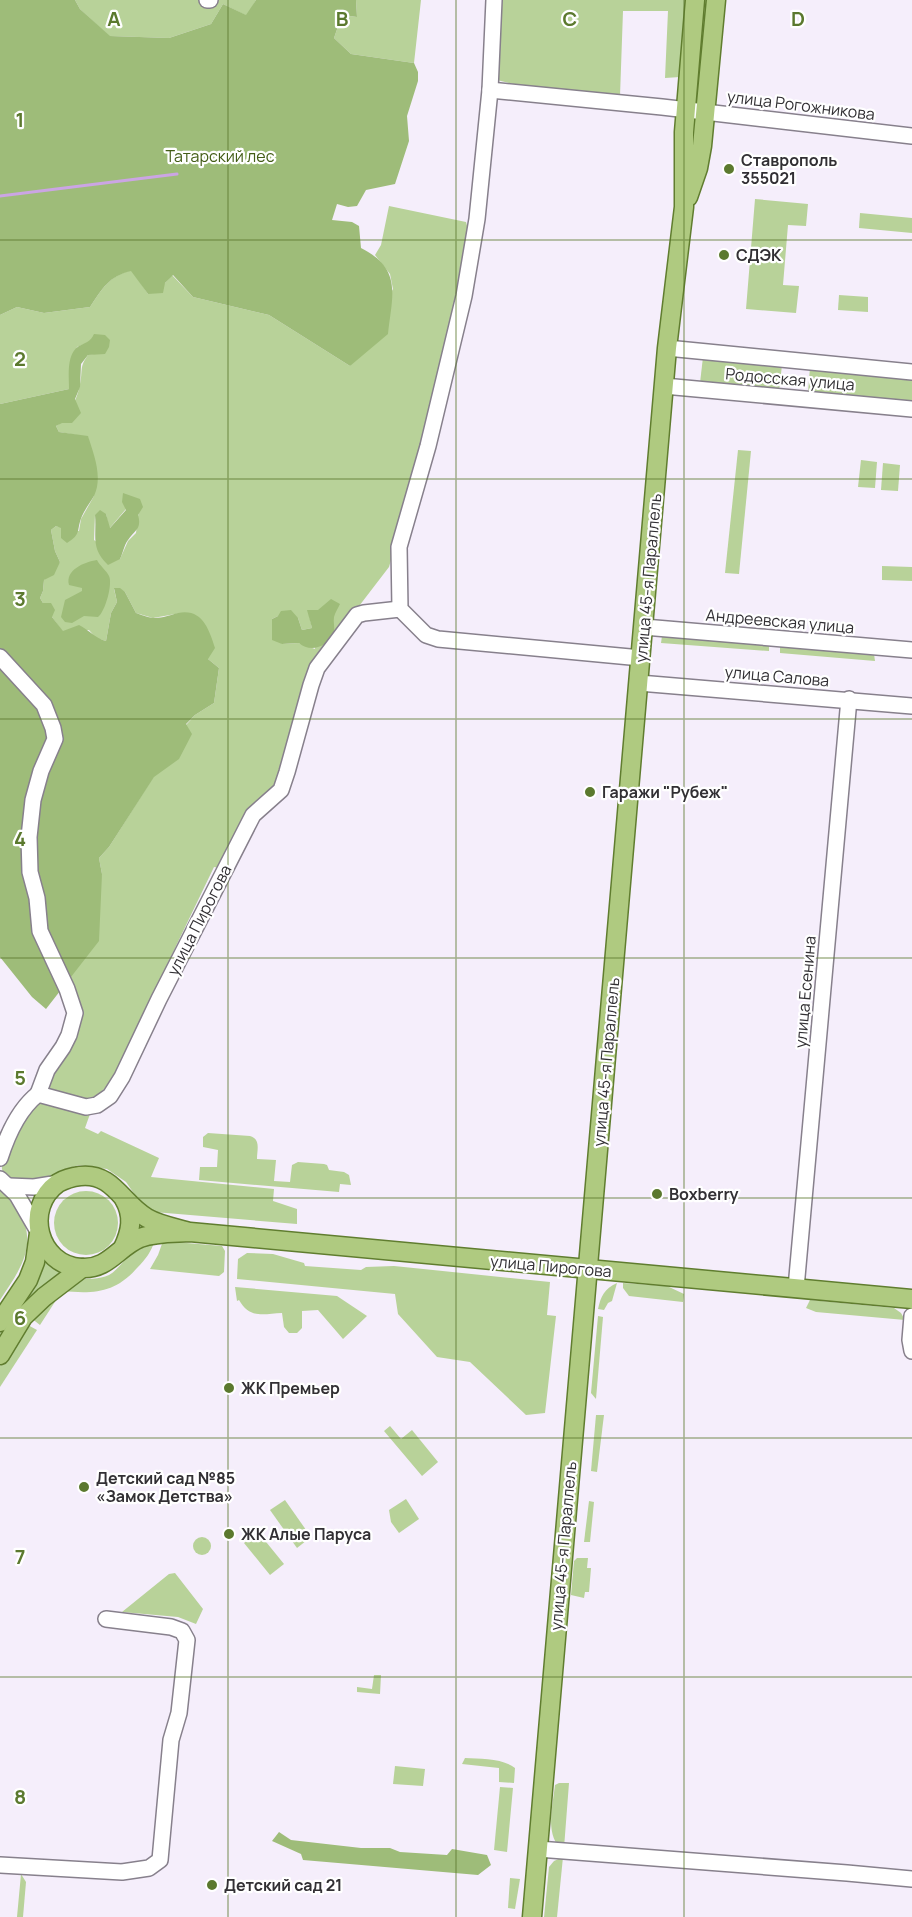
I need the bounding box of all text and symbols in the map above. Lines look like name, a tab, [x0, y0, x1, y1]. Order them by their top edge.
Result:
text: A	[107, 5, 121, 32]
text: B	[336, 5, 349, 32]
text: C	[563, 5, 577, 32]
text: D	[791, 5, 805, 32]
street label: улица Рогожникова	[726, 85, 876, 125]
text: 1	[16, 106, 24, 133]
park label: Татарский лес	[165, 145, 275, 167]
place label: Ставрополь 355021	[741, 149, 837, 189]
marker: Ставрополь 355021	[722, 162, 736, 176]
place label: СДЭК	[736, 244, 782, 266]
marker: СДЭК	[717, 248, 731, 262]
text: 2	[14, 345, 26, 372]
street label: Родосская улица	[724, 362, 856, 396]
street label: улица 45-я Параллель	[630, 493, 666, 663]
text: 3	[14, 585, 26, 612]
street label: Андреевская улица	[705, 604, 855, 638]
street label: улица Салова	[724, 660, 830, 692]
place label: Гаражи "Рубеж"	[602, 781, 728, 803]
marker: Гаражи "Рубеж"	[583, 785, 597, 799]
text: 4	[14, 825, 26, 852]
street label: улица Пирогова	[162, 861, 236, 979]
street label: улица Есенина	[789, 935, 821, 1049]
street label: улица 45-я Параллель	[588, 977, 624, 1147]
text: 5	[14, 1064, 26, 1091]
place label: Boxberry	[669, 1183, 739, 1205]
marker: Boxberry	[650, 1187, 664, 1201]
street label: улица Пирогова	[489, 1250, 613, 1282]
text: 6	[14, 1304, 26, 1331]
place label: ЖК Премьер	[241, 1377, 340, 1399]
marker: ЖК Премьер	[222, 1381, 236, 1395]
street label: улица 45-я Параллель	[545, 1461, 581, 1631]
place label: Детский сад №85 «Замок Детства»	[96, 1467, 235, 1507]
marker: Детский сад №85 «Замок Детства»	[77, 1480, 91, 1494]
place label: ЖК Алые Паруса	[241, 1523, 371, 1545]
marker: ЖК Алые Паруса	[222, 1527, 236, 1541]
text: 7	[15, 1543, 25, 1570]
text: 8	[14, 1783, 26, 1810]
place label: Детский сад 21	[224, 1874, 342, 1896]
marker: Детский сад 21	[205, 1878, 219, 1892]

